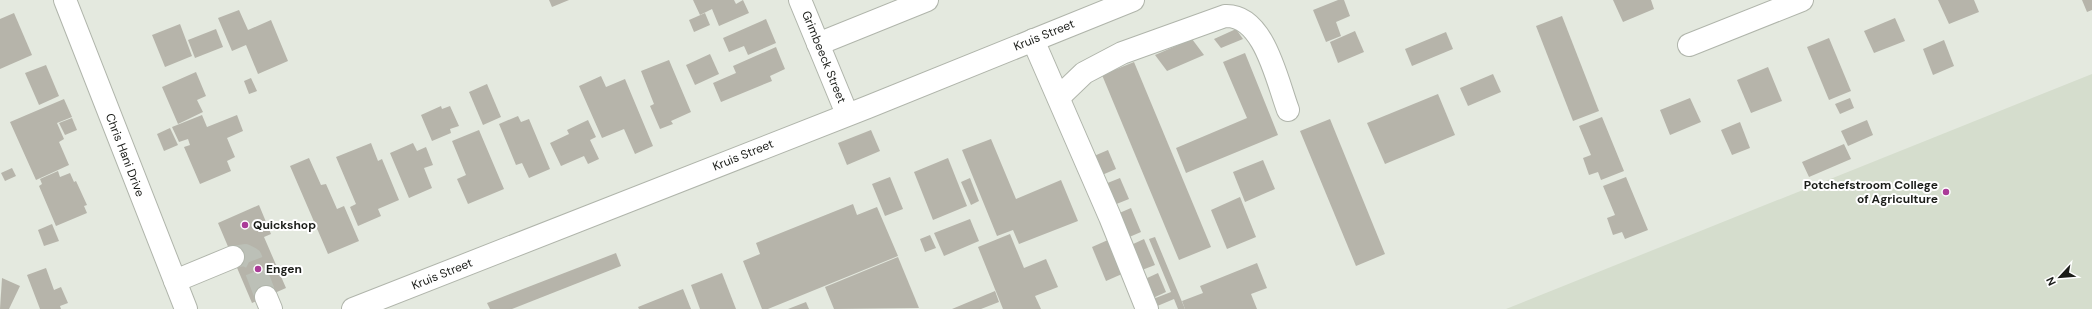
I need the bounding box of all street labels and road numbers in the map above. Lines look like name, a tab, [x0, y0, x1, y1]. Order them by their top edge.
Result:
street label: Grimbeeck Street	[798, 8, 850, 106]
street label: Kruis Street	[1011, 15, 1077, 54]
street label: Chris Hani Drive	[102, 111, 148, 199]
street label: Kruis Street	[710, 135, 776, 174]
street label: Kruis Street	[409, 254, 475, 293]

